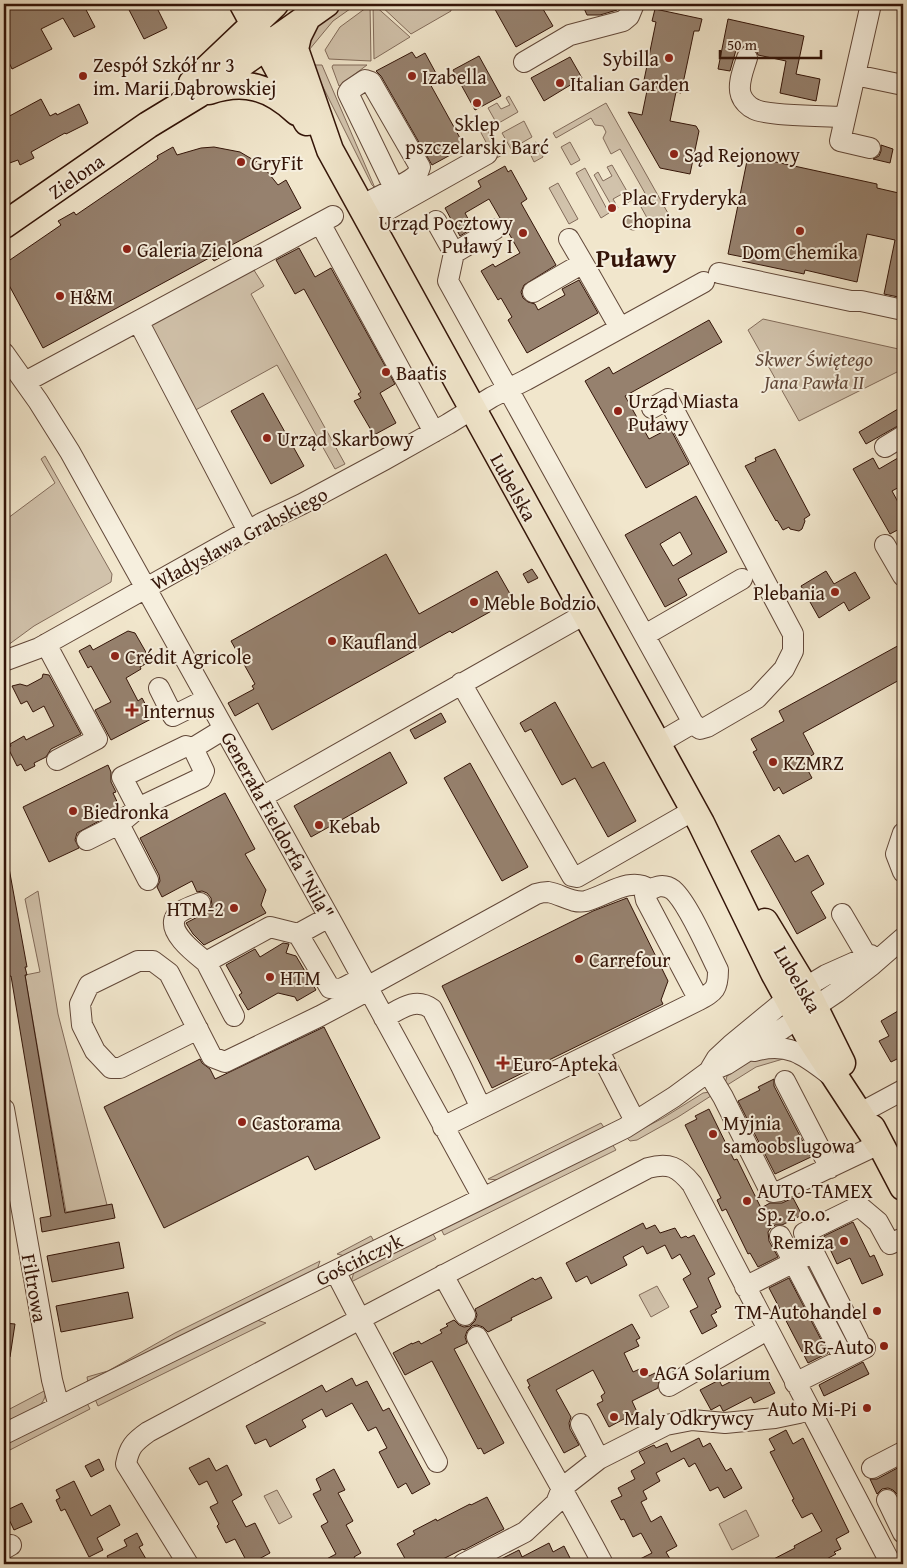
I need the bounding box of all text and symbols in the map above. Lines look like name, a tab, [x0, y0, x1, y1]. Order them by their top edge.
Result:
scale bar	[720, 28, 821, 60]
text: 50 m	[727, 34, 758, 55]
place label: Sybilla	[603, 44, 660, 73]
place label: Zespół Szkół nr 3 im. Marii Dąbrowskiej	[93, 50, 276, 102]
marker: Sybilla	[663, 52, 675, 64]
place label: Izabella	[422, 62, 487, 91]
place label: Italian Garden	[570, 69, 690, 98]
marker: Zespół Szkół nr 3 im. Marii Dąbrowskiej	[77, 70, 89, 82]
marker: Izabella	[406, 70, 418, 82]
marker: Italian Garden	[554, 77, 566, 89]
marker: Sklep pszczelarski Barć	[471, 97, 483, 109]
place label: Sklep pszczelarski Barć	[405, 109, 549, 161]
place label: Sąd Rejonowy	[684, 140, 800, 169]
street label: Zielona	[42, 146, 110, 206]
place label: GryFit	[251, 148, 303, 177]
marker: Sąd Rejonowy	[668, 148, 680, 160]
marker: GryFit	[235, 156, 247, 168]
place label: Plac Fryderyka Chopina	[622, 183, 747, 235]
marker: Plac Fryderyka Chopina	[606, 202, 618, 214]
place label: Urząd Pocztowy Puławy I	[379, 208, 513, 260]
marker: Dom Chemika	[794, 225, 806, 237]
marker: Urząd Pocztowy Puławy I	[517, 227, 529, 239]
place label: Galeria Zielona	[137, 235, 264, 264]
place label: Dom Chemika	[742, 237, 859, 266]
district label: Puławy	[596, 240, 676, 276]
marker: Galeria Zielona	[121, 243, 133, 255]
place label: H&M	[70, 282, 113, 311]
marker: H&M	[54, 290, 66, 302]
park label: Skwer Świętego Jana Pawła II	[755, 344, 873, 396]
place label: Baatis	[396, 358, 447, 387]
marker: Baatis	[380, 366, 392, 378]
place label: Urząd Miasta Puławy	[628, 386, 739, 438]
marker: Urząd Miasta Puławy	[612, 405, 624, 417]
place label: Urząd Skarbowy	[277, 424, 414, 453]
marker: Urząd Skarbowy	[261, 432, 273, 444]
street label: Lubelska	[484, 448, 545, 527]
street label: Władysława Grabskiego	[145, 479, 333, 597]
place label: Plebania	[753, 578, 826, 607]
marker: Plebania	[829, 586, 841, 598]
place label: Meble Bodzio	[484, 588, 596, 617]
marker: Meble Bodzio	[468, 596, 480, 608]
place label: Kaufland	[342, 627, 418, 656]
marker: Kaufland	[326, 635, 338, 647]
place label: Crédit Agricole	[125, 642, 251, 671]
marker: Crédit Agricole	[109, 650, 121, 662]
place label: Internus	[143, 696, 215, 725]
marker: Internus	[125, 703, 139, 717]
street label: Generała Fieldorfa "Nila"	[214, 726, 342, 924]
place label: KZMRZ	[783, 748, 844, 777]
marker: KZMRZ	[767, 756, 779, 768]
place label: Biedronka	[83, 797, 170, 826]
marker: Biedronka	[67, 805, 79, 817]
place label: Kebab	[329, 811, 380, 840]
marker: Kebab	[313, 819, 325, 831]
place label: HTM-2	[167, 894, 224, 923]
marker: HTM-2	[228, 902, 240, 914]
street label: Lubelska	[767, 940, 829, 1019]
place label: Carrefour	[589, 945, 671, 974]
marker: Carrefour	[573, 953, 585, 965]
place label: HTM	[280, 963, 321, 992]
marker: HTM	[264, 971, 276, 983]
place label: Euro-Apteka	[513, 1049, 618, 1078]
marker: Euro-Apteka	[497, 1057, 509, 1069]
place label: Castorama	[252, 1108, 341, 1137]
place label: Myjnia samoobslugowa	[723, 1108, 856, 1160]
marker: Castorama	[236, 1116, 248, 1128]
marker: Myjnia samoobslugowa	[707, 1128, 719, 1140]
place label: AUTO-TAMEX Sp. z o.o.	[757, 1176, 873, 1228]
marker: AUTO-TAMEX Sp. z o.o.	[741, 1195, 753, 1207]
street label: Gościńczyk	[311, 1225, 408, 1293]
place label: Remiza	[773, 1227, 835, 1256]
marker: Remiza	[838, 1235, 850, 1247]
street label: Filtrowa	[15, 1251, 55, 1325]
place label: TM-Autohandel	[735, 1297, 867, 1326]
marker: TM-Autohandel	[871, 1305, 883, 1317]
place label: RG-Auto	[804, 1332, 874, 1361]
marker: RG-Auto	[878, 1340, 890, 1352]
place label: AGA Solarium	[654, 1358, 771, 1387]
marker: AGA Solarium	[638, 1366, 650, 1378]
place label: Auto Mi-Pi	[767, 1394, 857, 1423]
marker: Auto Mi-Pi	[861, 1402, 873, 1414]
place label: Maly Odkrywcy	[624, 1403, 754, 1432]
marker: Maly Odkrywcy	[608, 1411, 620, 1423]

